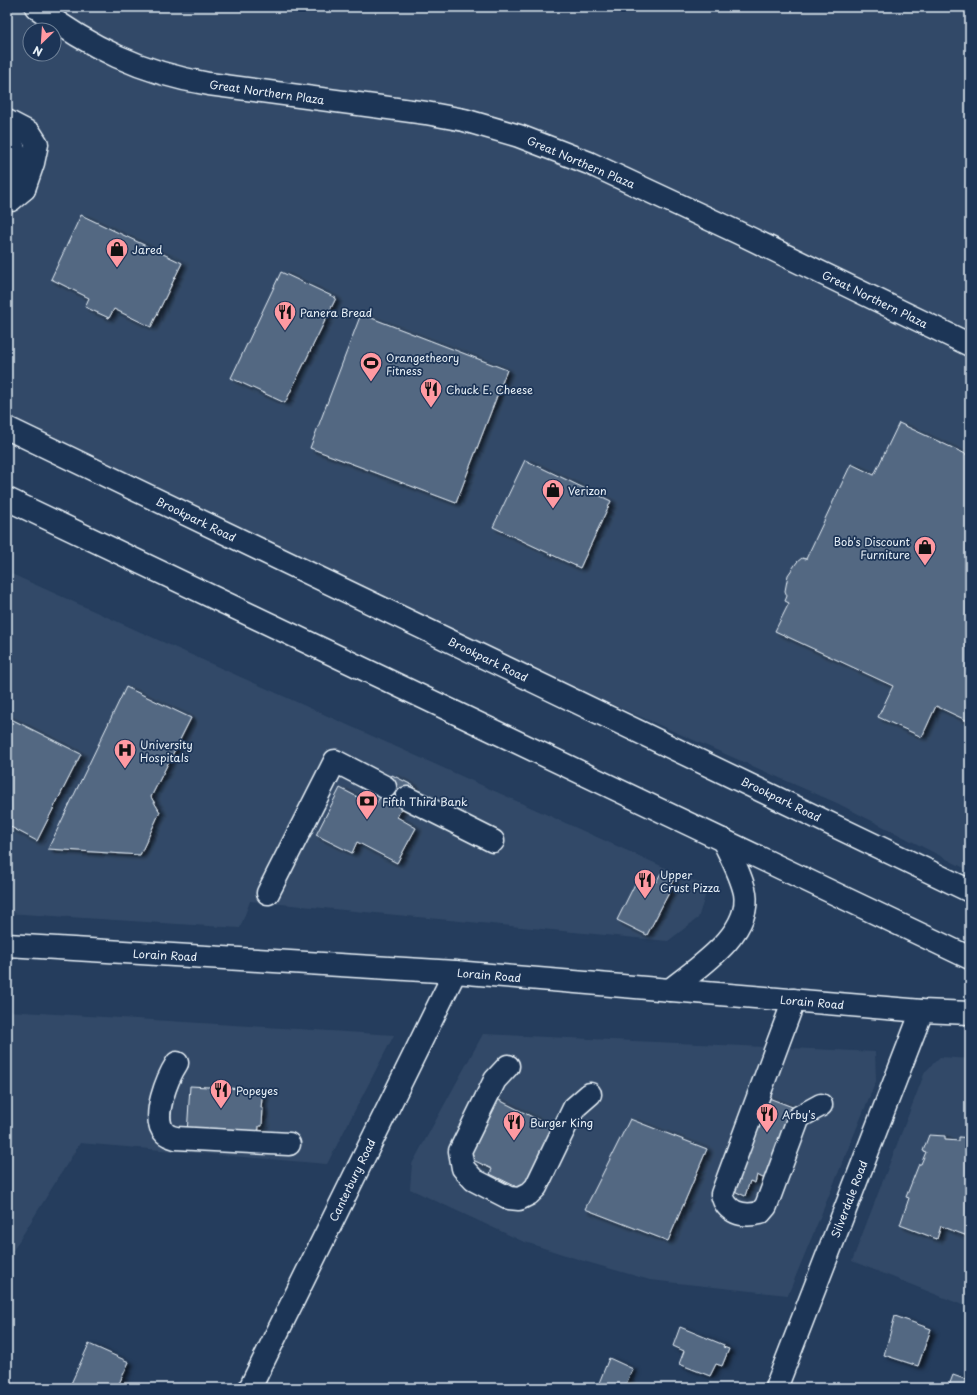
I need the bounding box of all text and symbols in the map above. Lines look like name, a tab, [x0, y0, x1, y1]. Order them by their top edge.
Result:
north arrow	[22, 22, 62, 62]
text: N	[30, 42, 45, 61]
street label: Great Northern Plaza	[208, 76, 326, 108]
street label: Great Northern Plaza	[524, 132, 638, 192]
shop icon: Jared	[104, 236, 130, 269]
place label: Jared	[132, 241, 163, 258]
street label: Great Northern Plaza	[819, 266, 931, 332]
restaurant icon: Panera Bread	[272, 299, 298, 332]
place label: Panera Bread	[300, 304, 372, 321]
place label: Orangetheory Fitness	[386, 349, 459, 379]
sports icon: Orangetheory Fitness	[358, 350, 384, 383]
restaurant icon: Chuck E. Cheese	[418, 376, 444, 409]
place label: Chuck E. Cheese	[446, 381, 533, 398]
shop icon: Verizon	[540, 477, 566, 510]
place label: Verizon	[568, 482, 607, 499]
street label: Brookpark Road	[153, 492, 239, 546]
place label: Bob's Discount Furniture	[834, 533, 911, 563]
shop icon: Bob's Discount Furniture	[912, 534, 938, 567]
street label: Brookpark Road	[445, 632, 531, 686]
place label: University Hospitals	[140, 736, 193, 766]
hospital icon: University Hospitals	[112, 737, 138, 770]
street label: Brookpark Road	[738, 772, 824, 826]
bank icon: Fifth Third Bank	[354, 788, 380, 821]
place label: Fifth Third Bank	[382, 793, 468, 810]
place label: Upper Crust Pizza	[660, 866, 720, 896]
restaurant icon: Upper Crust Pizza	[632, 867, 658, 900]
street label: Lorain Road	[133, 945, 197, 965]
street label: Lorain Road	[456, 964, 522, 986]
street label: Lorain Road	[779, 991, 845, 1013]
restaurant icon: Popeyes	[208, 1077, 234, 1110]
place label: Popeyes	[236, 1082, 278, 1099]
restaurant icon: Arby's	[754, 1101, 780, 1134]
place label: Arby's	[782, 1106, 815, 1123]
restaurant icon: Burger King	[501, 1109, 527, 1142]
place label: Burger King	[530, 1114, 593, 1131]
street label: Canterbury Road	[325, 1136, 379, 1224]
street label: Silverdale Road	[826, 1158, 872, 1240]

